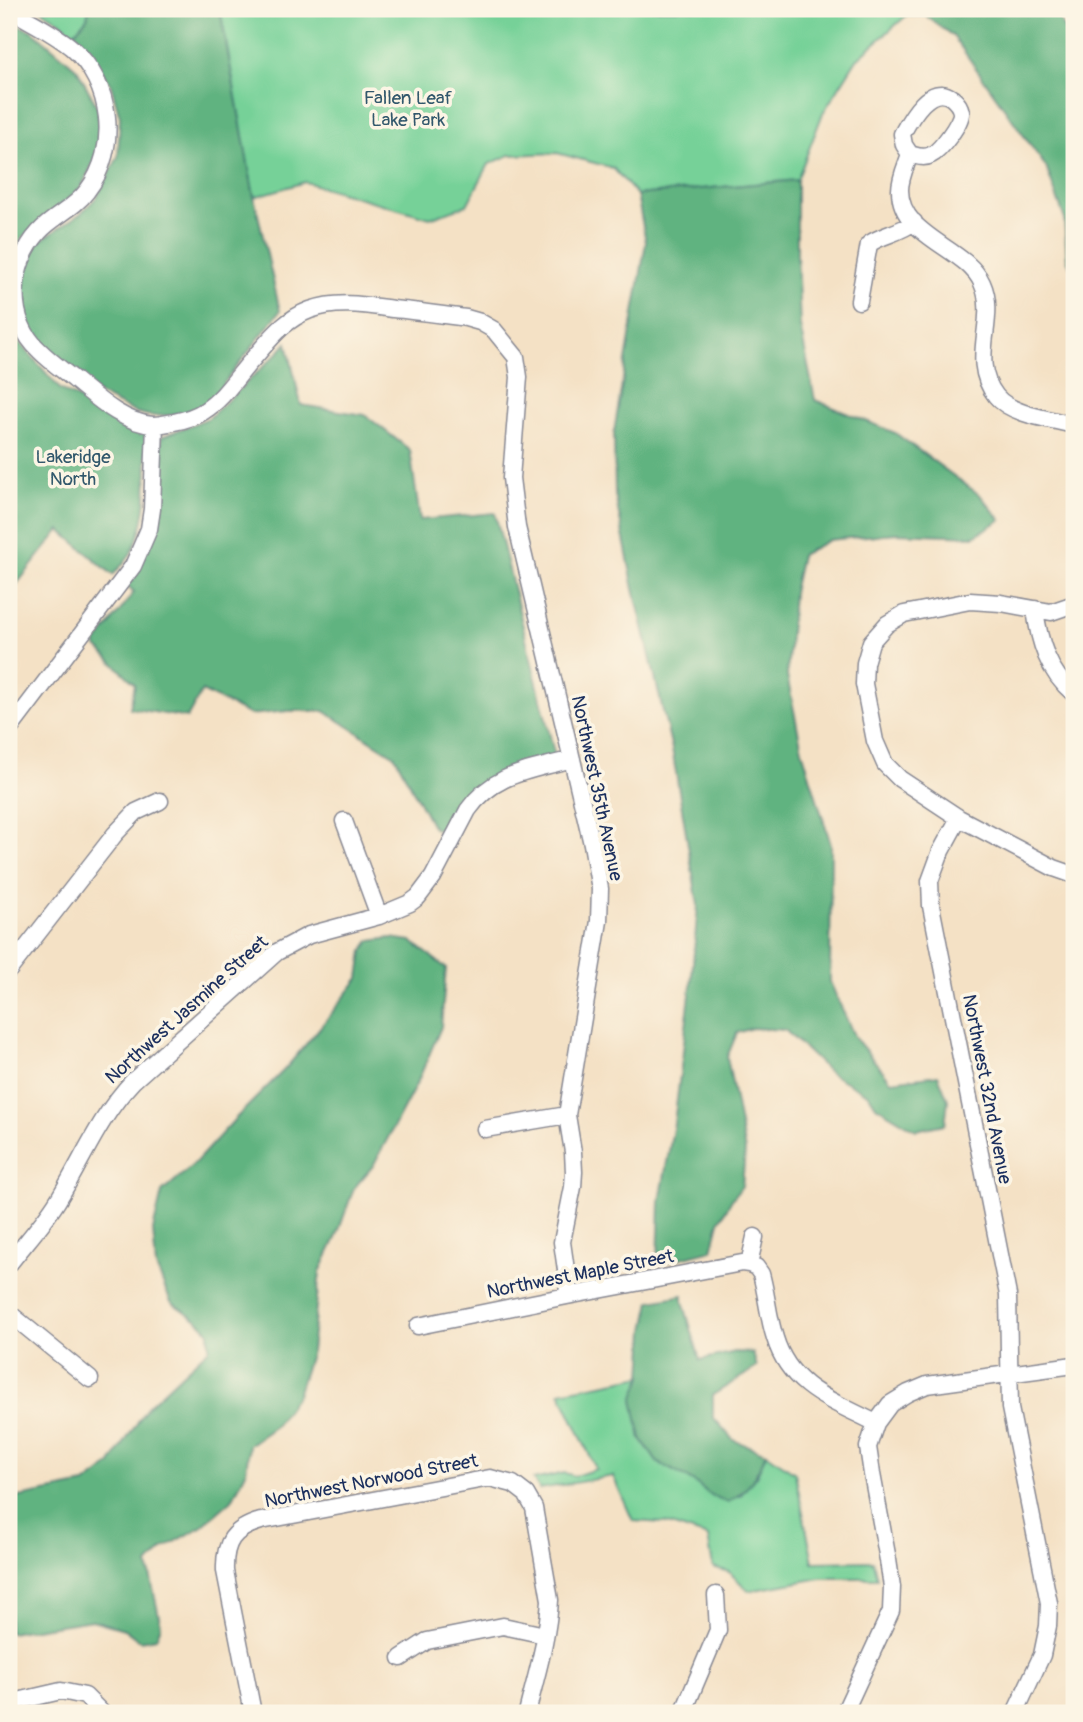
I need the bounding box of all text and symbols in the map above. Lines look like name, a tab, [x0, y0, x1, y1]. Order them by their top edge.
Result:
park label: Fallen Leaf Lake Park	[364, 86, 453, 132]
park label: Lakeridge North	[35, 445, 111, 491]
street label: Northwest 35th Avenue	[566, 693, 629, 884]
street label: Northwest Jasmine Street	[100, 930, 273, 1089]
street label: Northwest 32nd Avenue	[957, 992, 1017, 1187]
street label: Northwest Maple Street	[485, 1244, 676, 1304]
street label: Northwest Norwood Street	[262, 1448, 480, 1513]

